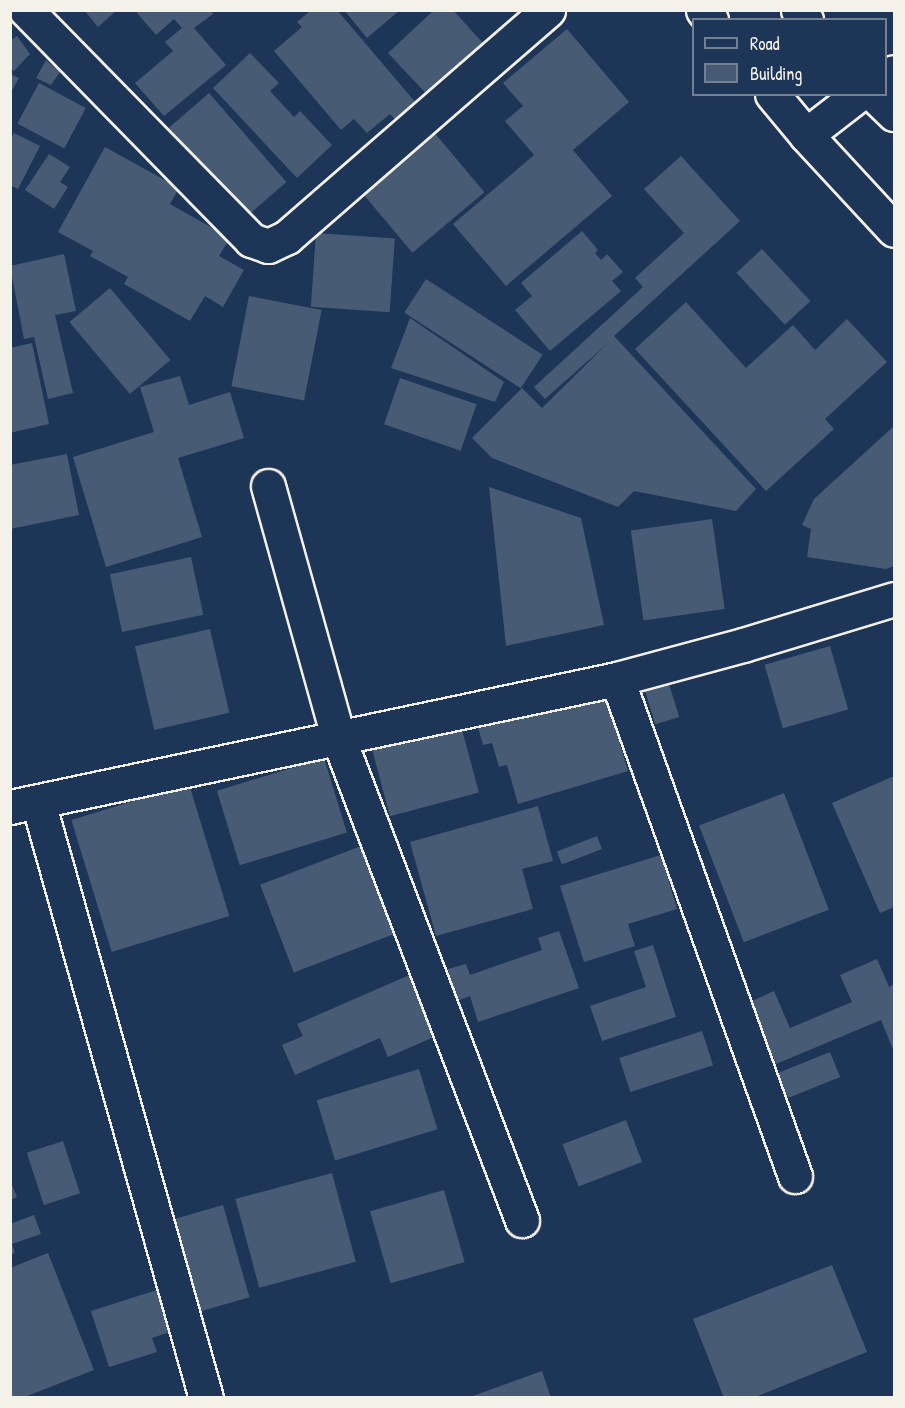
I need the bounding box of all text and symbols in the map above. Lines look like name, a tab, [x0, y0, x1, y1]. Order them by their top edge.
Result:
legend	[692, 18, 887, 96]
text: Road	[750, 31, 780, 56]
text: Building	[750, 61, 802, 86]

